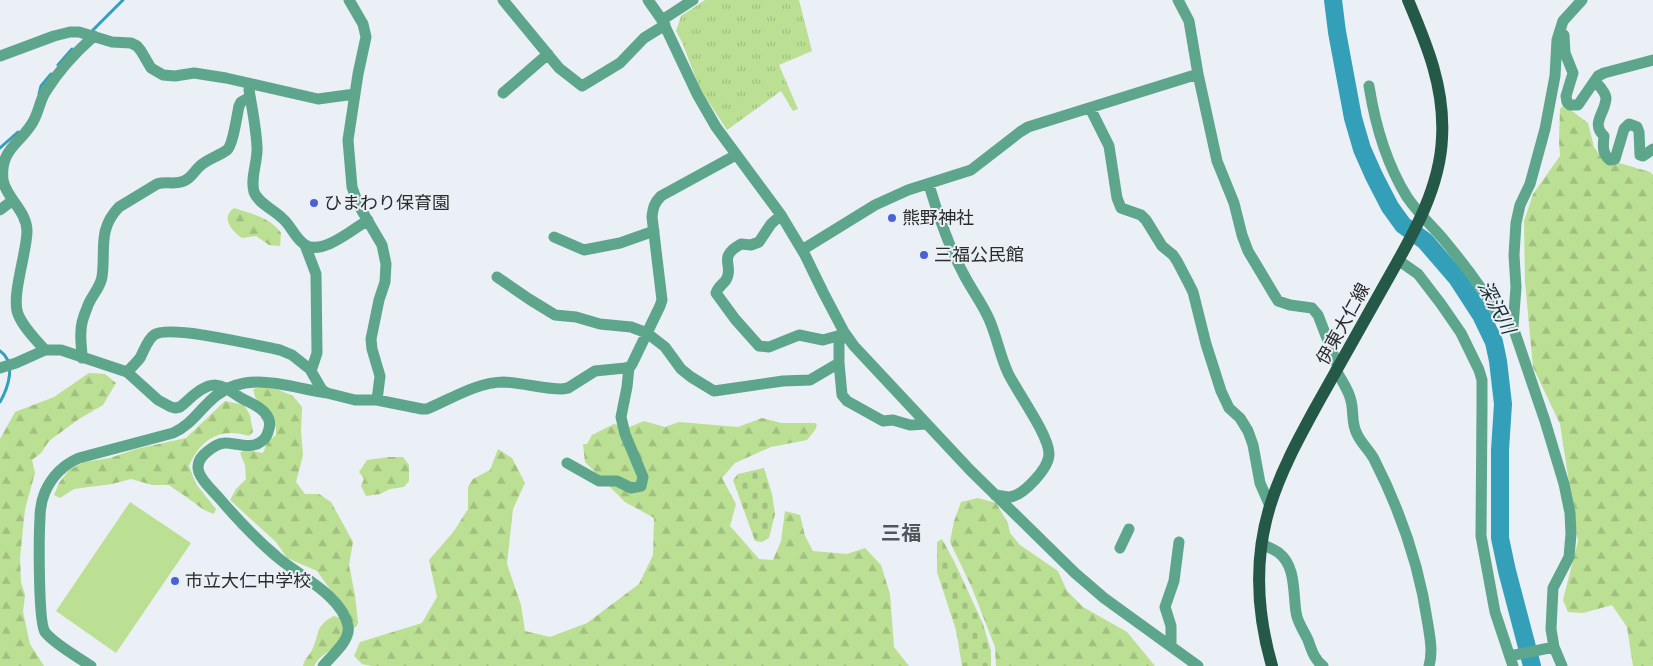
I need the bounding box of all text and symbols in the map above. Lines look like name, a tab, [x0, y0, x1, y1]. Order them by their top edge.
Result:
place label: ひまわり保育園	[324, 191, 450, 213]
marker: ひまわり保育園	[308, 197, 320, 209]
place label: 熊野神社	[902, 206, 974, 228]
marker: 熊野神社	[886, 212, 898, 224]
place label: 三福公民館	[934, 243, 1024, 265]
marker: 三福公民館	[918, 249, 930, 261]
water label: 深沢川	[1474, 276, 1522, 339]
street label: 伊東大仁線	[1311, 279, 1374, 368]
district label: 三福	[881, 520, 921, 544]
place label: 市立大仁中学校	[185, 569, 311, 591]
marker: 市立大仁中学校	[169, 575, 181, 587]

